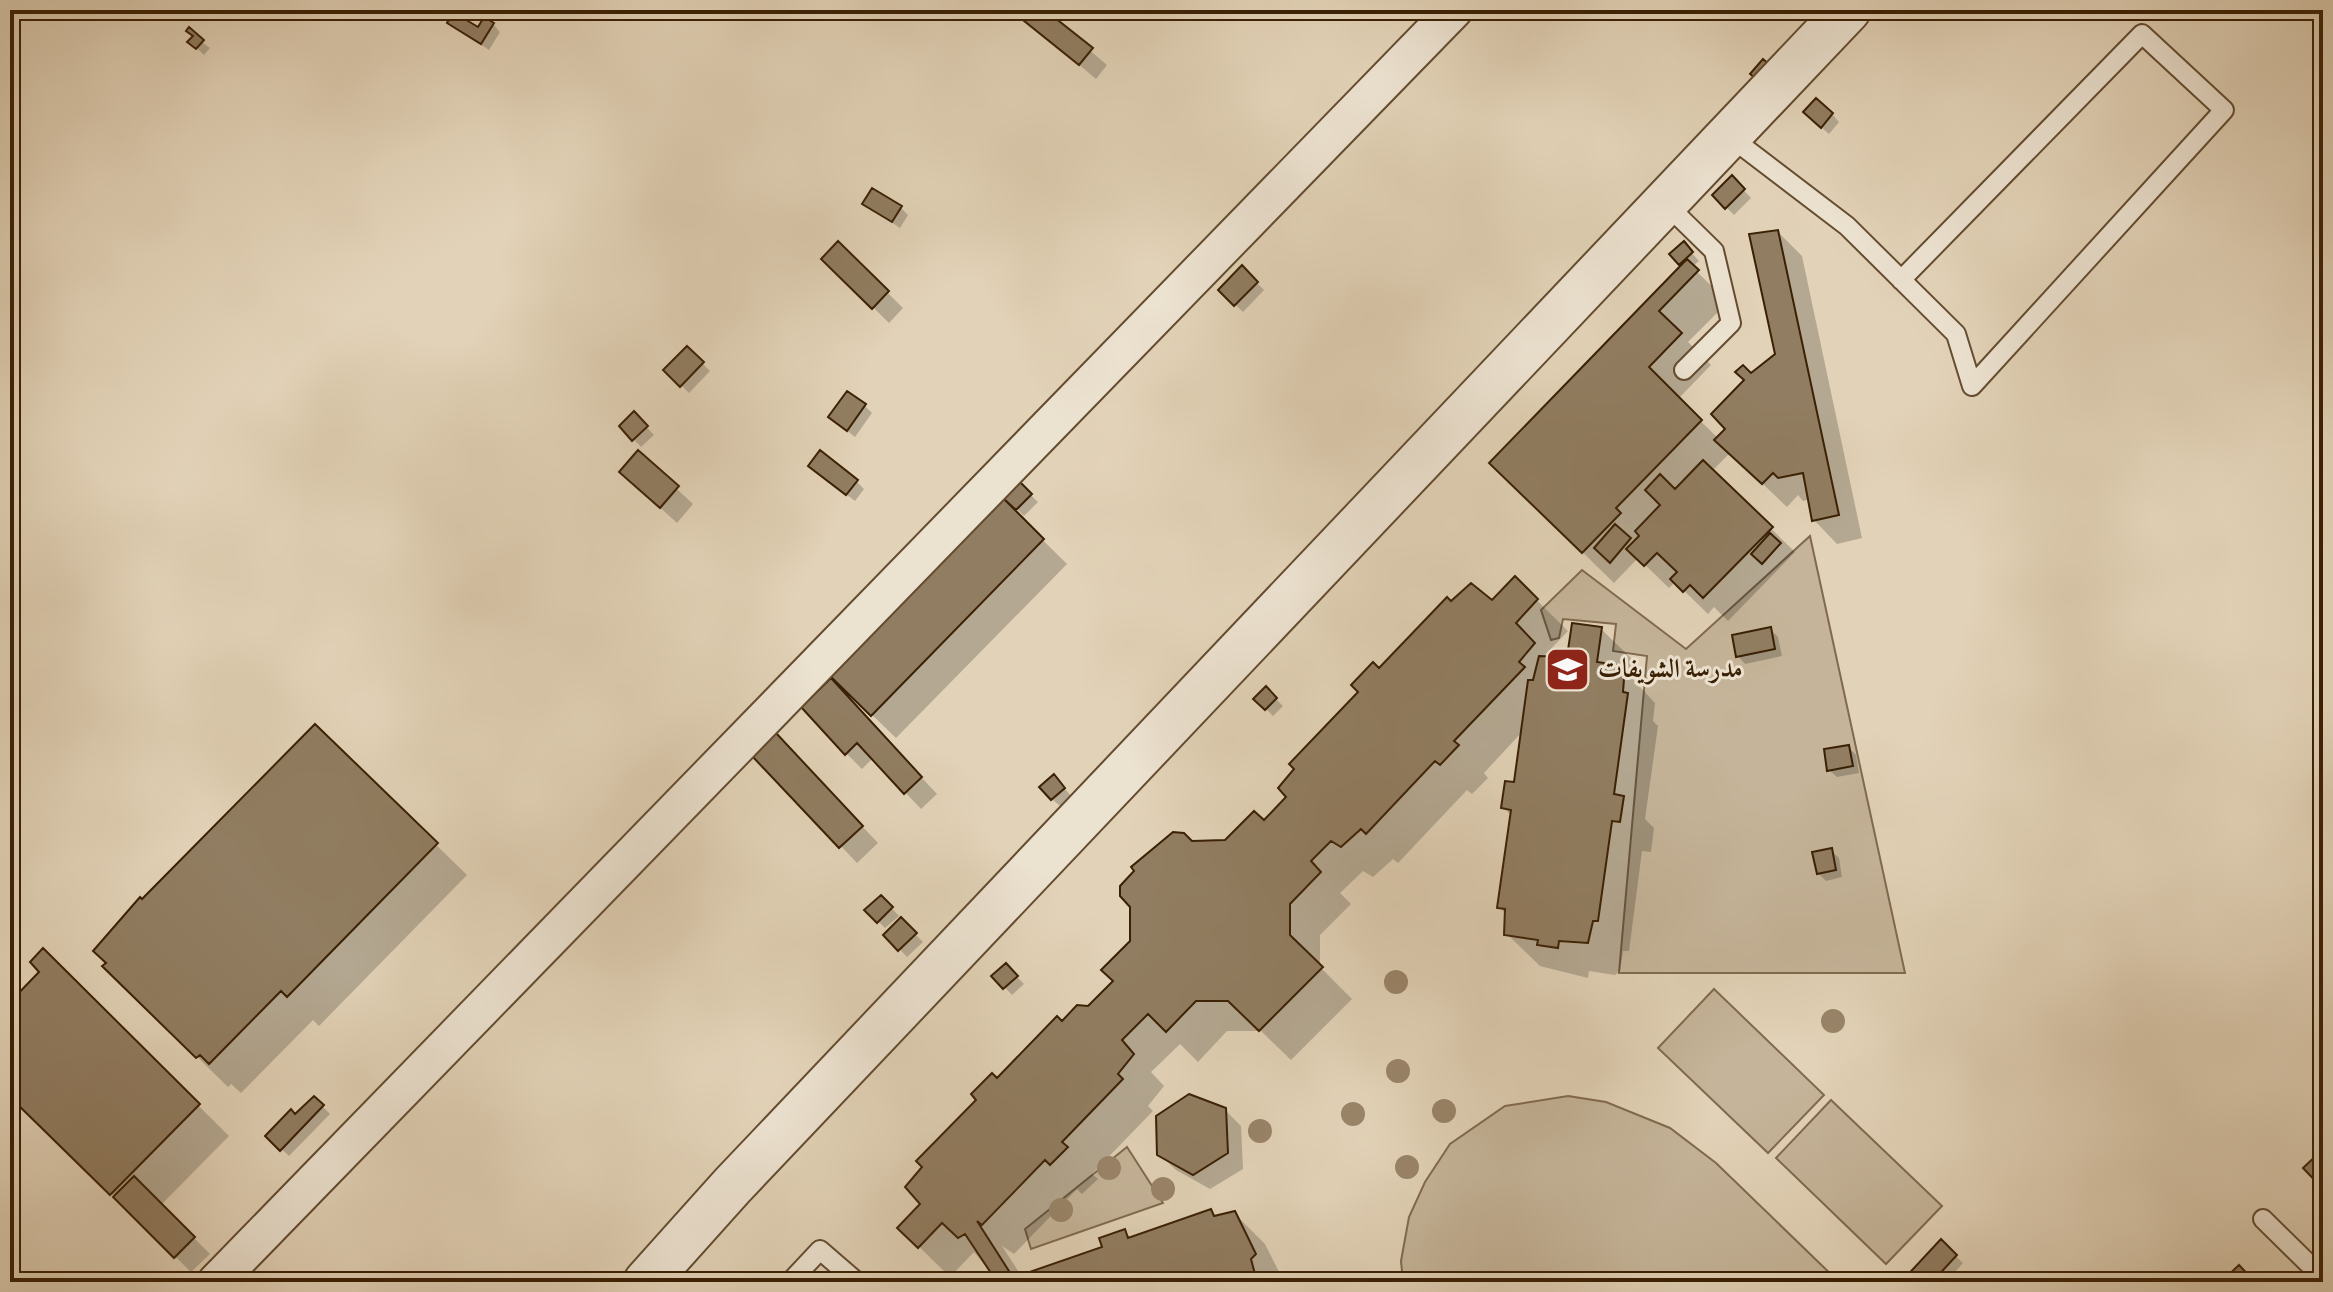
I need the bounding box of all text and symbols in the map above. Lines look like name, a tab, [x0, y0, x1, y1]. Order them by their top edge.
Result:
school or university icon: مدرسة الشويفات	[1543, 645, 1591, 693]
place label: مدرسة الشويفات	[1598, 653, 1743, 685]

